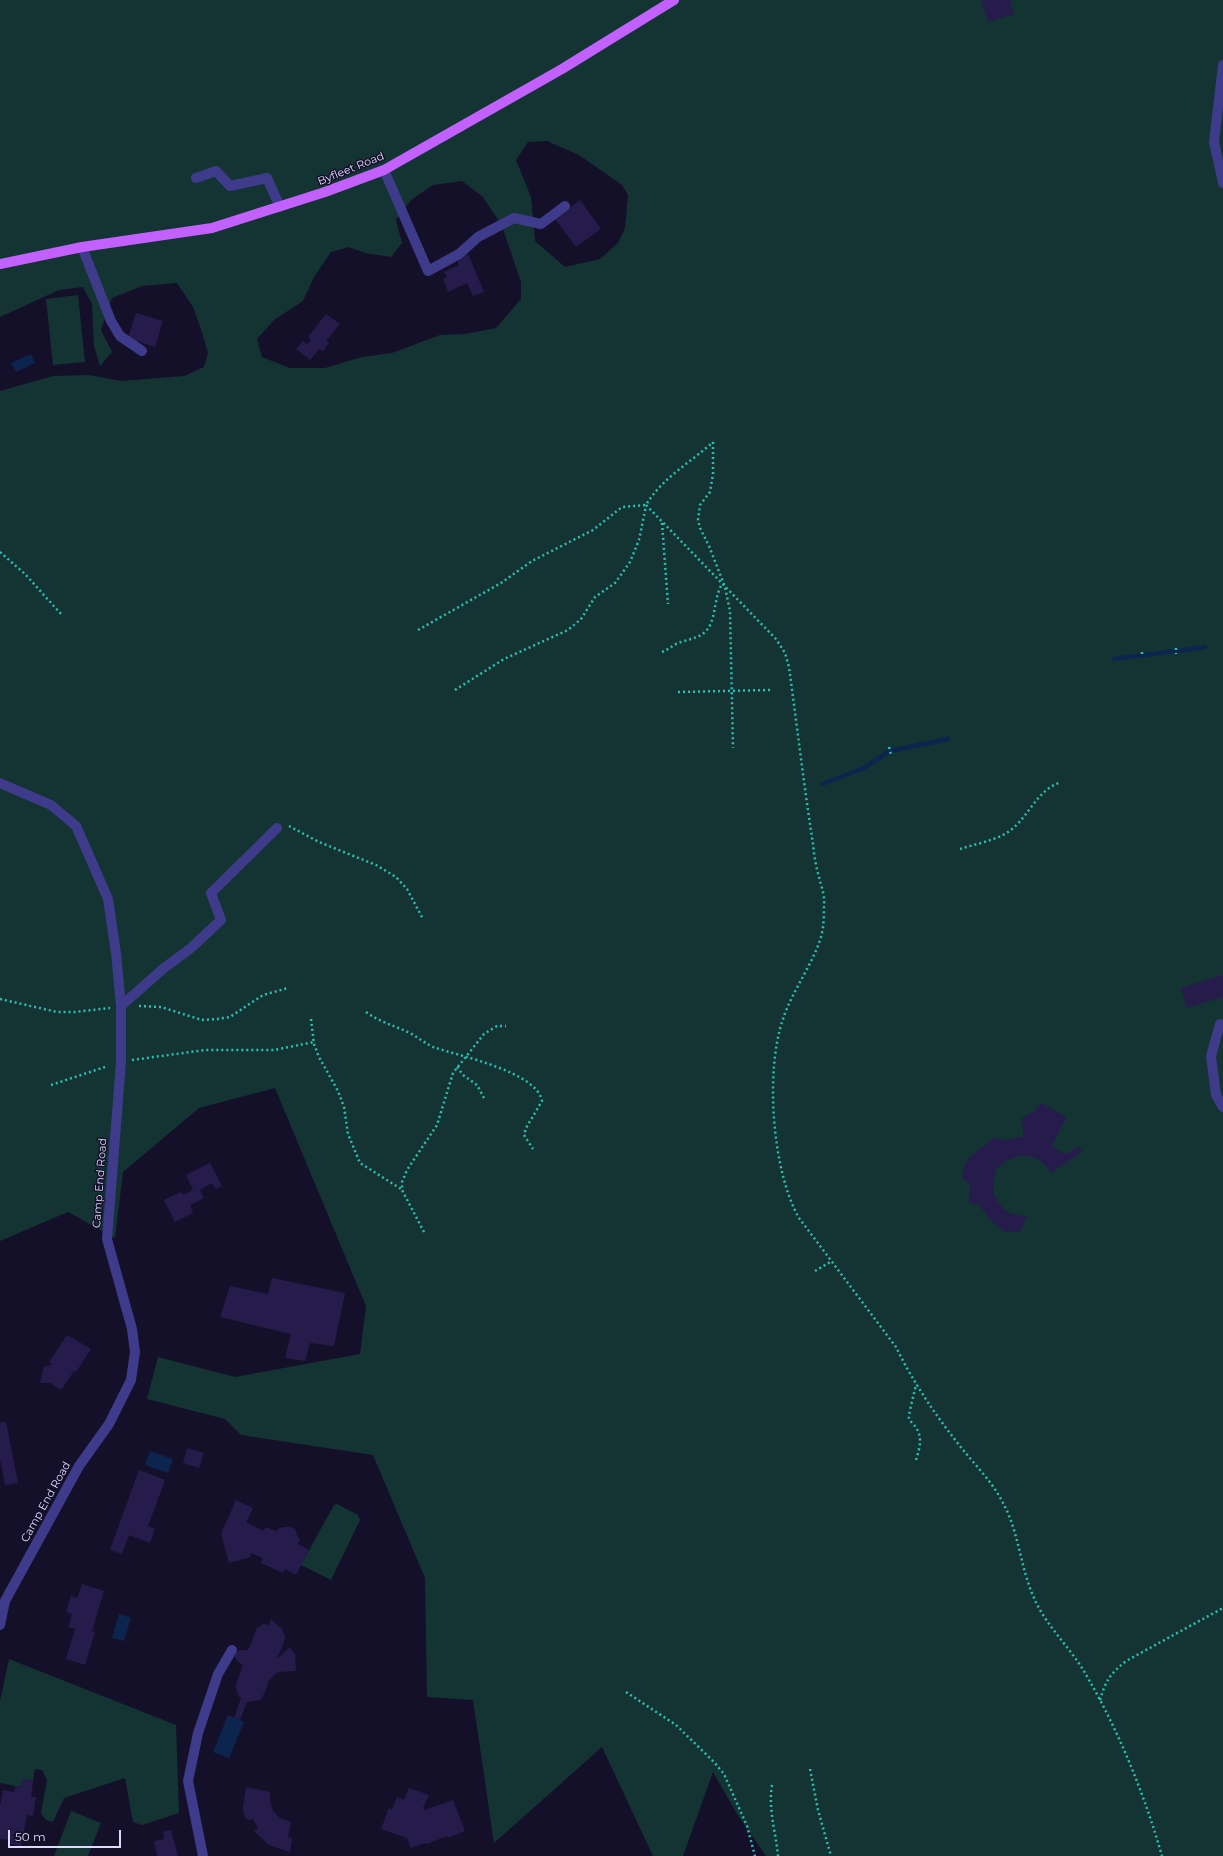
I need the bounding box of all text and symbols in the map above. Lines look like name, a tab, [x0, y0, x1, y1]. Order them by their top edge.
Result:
street label: Byfleet Road	[316, 150, 386, 188]
street label: Camp End Road	[90, 1138, 110, 1228]
street label: Camp End Road	[18, 1459, 74, 1545]
scale bar	[10, 1822, 123, 1848]
text: 50 m	[15, 1829, 46, 1844]

